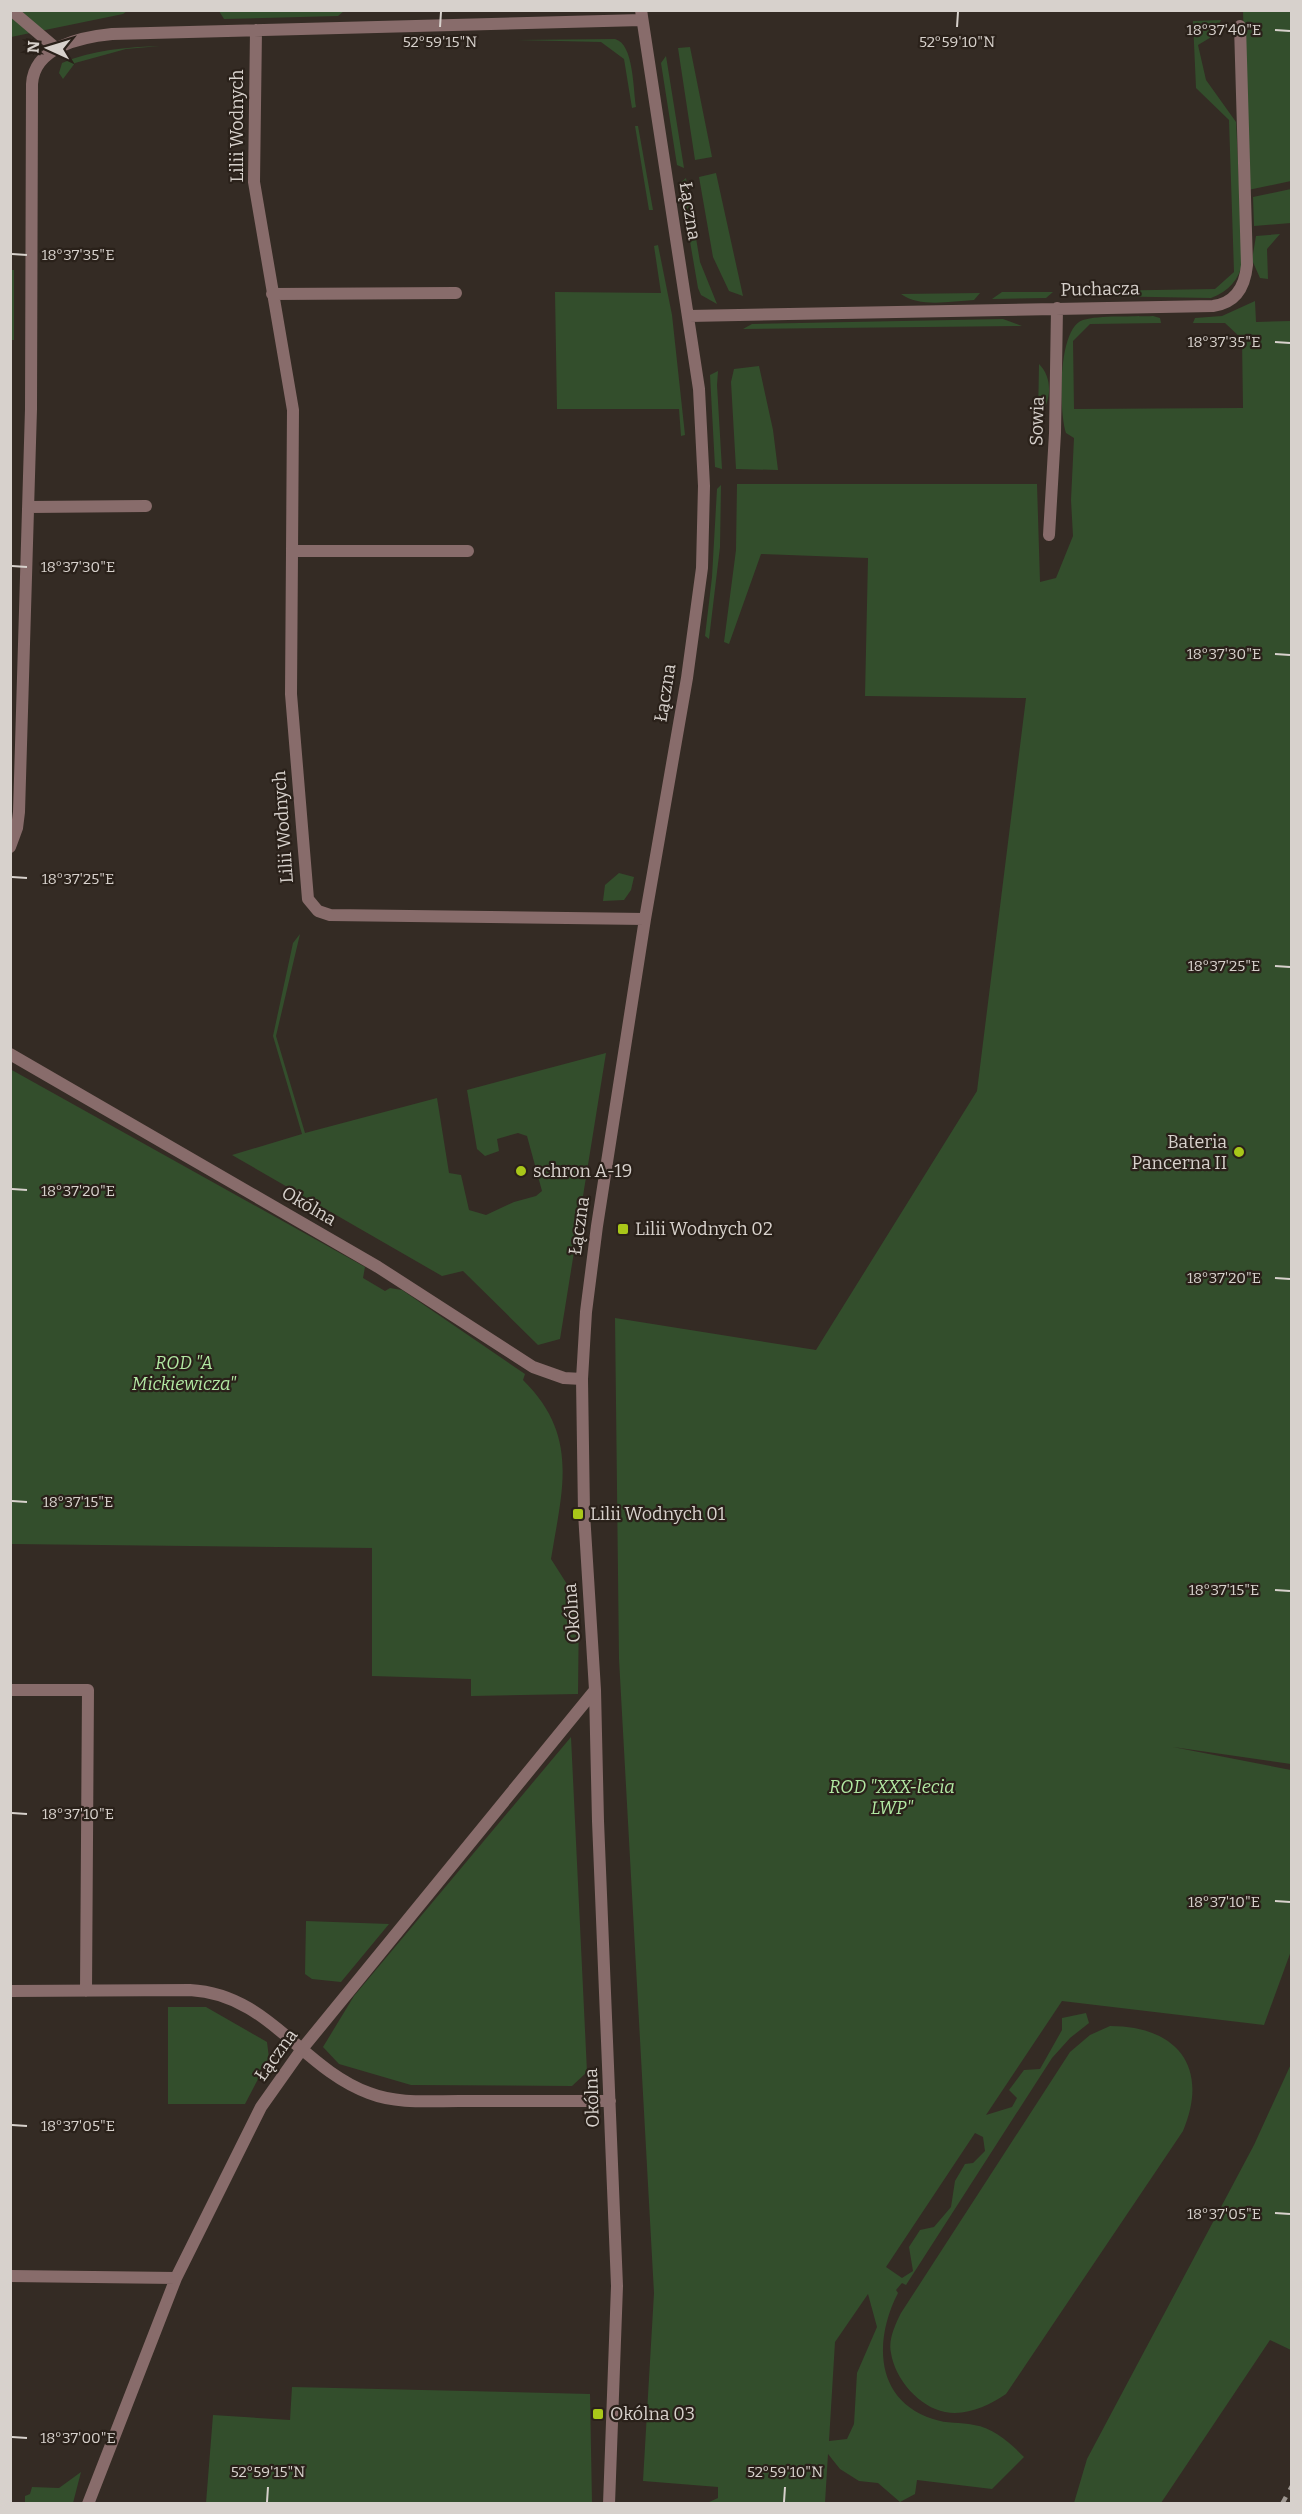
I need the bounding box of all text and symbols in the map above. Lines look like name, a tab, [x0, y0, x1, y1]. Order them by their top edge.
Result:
north arrow	[18, 18, 78, 78]
text: 18°37'40"E	[1187, 21, 1261, 39]
text: 52°59'15"N	[403, 33, 477, 51]
text: 52°59'10"N	[919, 33, 995, 51]
text: N	[24, 40, 43, 54]
street label: Lilii Wodnych	[226, 70, 248, 182]
street label: Łączna	[675, 180, 706, 242]
text: 18°37'35"E	[41, 246, 115, 264]
street label: Puchacza	[1060, 277, 1140, 301]
text: 18°37'35"E	[1187, 333, 1261, 351]
street label: Sowia	[1025, 396, 1049, 446]
text: 18°37'30"E	[41, 558, 115, 576]
text: 18°37'30"E	[1187, 645, 1261, 663]
street label: Łączna	[650, 662, 681, 724]
street label: Lilii Wodnych	[268, 770, 298, 884]
text: 18°37'25"E	[42, 870, 114, 888]
text: 18°37'25"E	[1188, 957, 1260, 975]
place label: Bateria Pancerna II	[1132, 1131, 1227, 1174]
marker: Bateria Pancerna II	[1232, 1145, 1246, 1159]
place label: schron A-19	[533, 1160, 632, 1182]
marker: schron A-19	[514, 1164, 528, 1178]
text: 18°37'20"E	[41, 1182, 115, 1200]
street label: Okólna	[278, 1182, 340, 1231]
street label: Łączna	[564, 1195, 594, 1257]
place label: Lilii Wodnych 02	[635, 1218, 773, 1240]
marker: Lilii Wodnych 02	[616, 1222, 630, 1236]
text: 18°37'20"E	[1187, 1269, 1261, 1287]
park label: ROD "A Mickiewicza"	[132, 1352, 236, 1395]
text: 18°37'15"E	[43, 1493, 113, 1511]
place label: Lilii Wodnych 01	[590, 1503, 726, 1525]
marker: Lilii Wodnych 01	[571, 1507, 585, 1521]
text: 18°37'15"E	[1189, 1581, 1259, 1599]
street label: Okólna	[559, 1582, 585, 1644]
park label: ROD "XXX-lecia LWP"	[829, 1776, 955, 1819]
text: 18°37'10"E	[42, 1805, 114, 1823]
text: 18°37'10"E	[1188, 1893, 1260, 1911]
street label: Łączna	[250, 2025, 302, 2085]
street label: Okólna	[580, 2068, 604, 2128]
text: 18°37'05"E	[41, 2117, 115, 2135]
text: 18°37'05"E	[1187, 2205, 1261, 2223]
place label: Okólna 03	[610, 2403, 695, 2425]
marker: Okólna 03	[591, 2407, 605, 2421]
text: 18°37'00"E	[40, 2429, 116, 2447]
text: 52°59'15"N	[231, 2463, 305, 2481]
text: 52°59'10"N	[747, 2463, 823, 2481]

